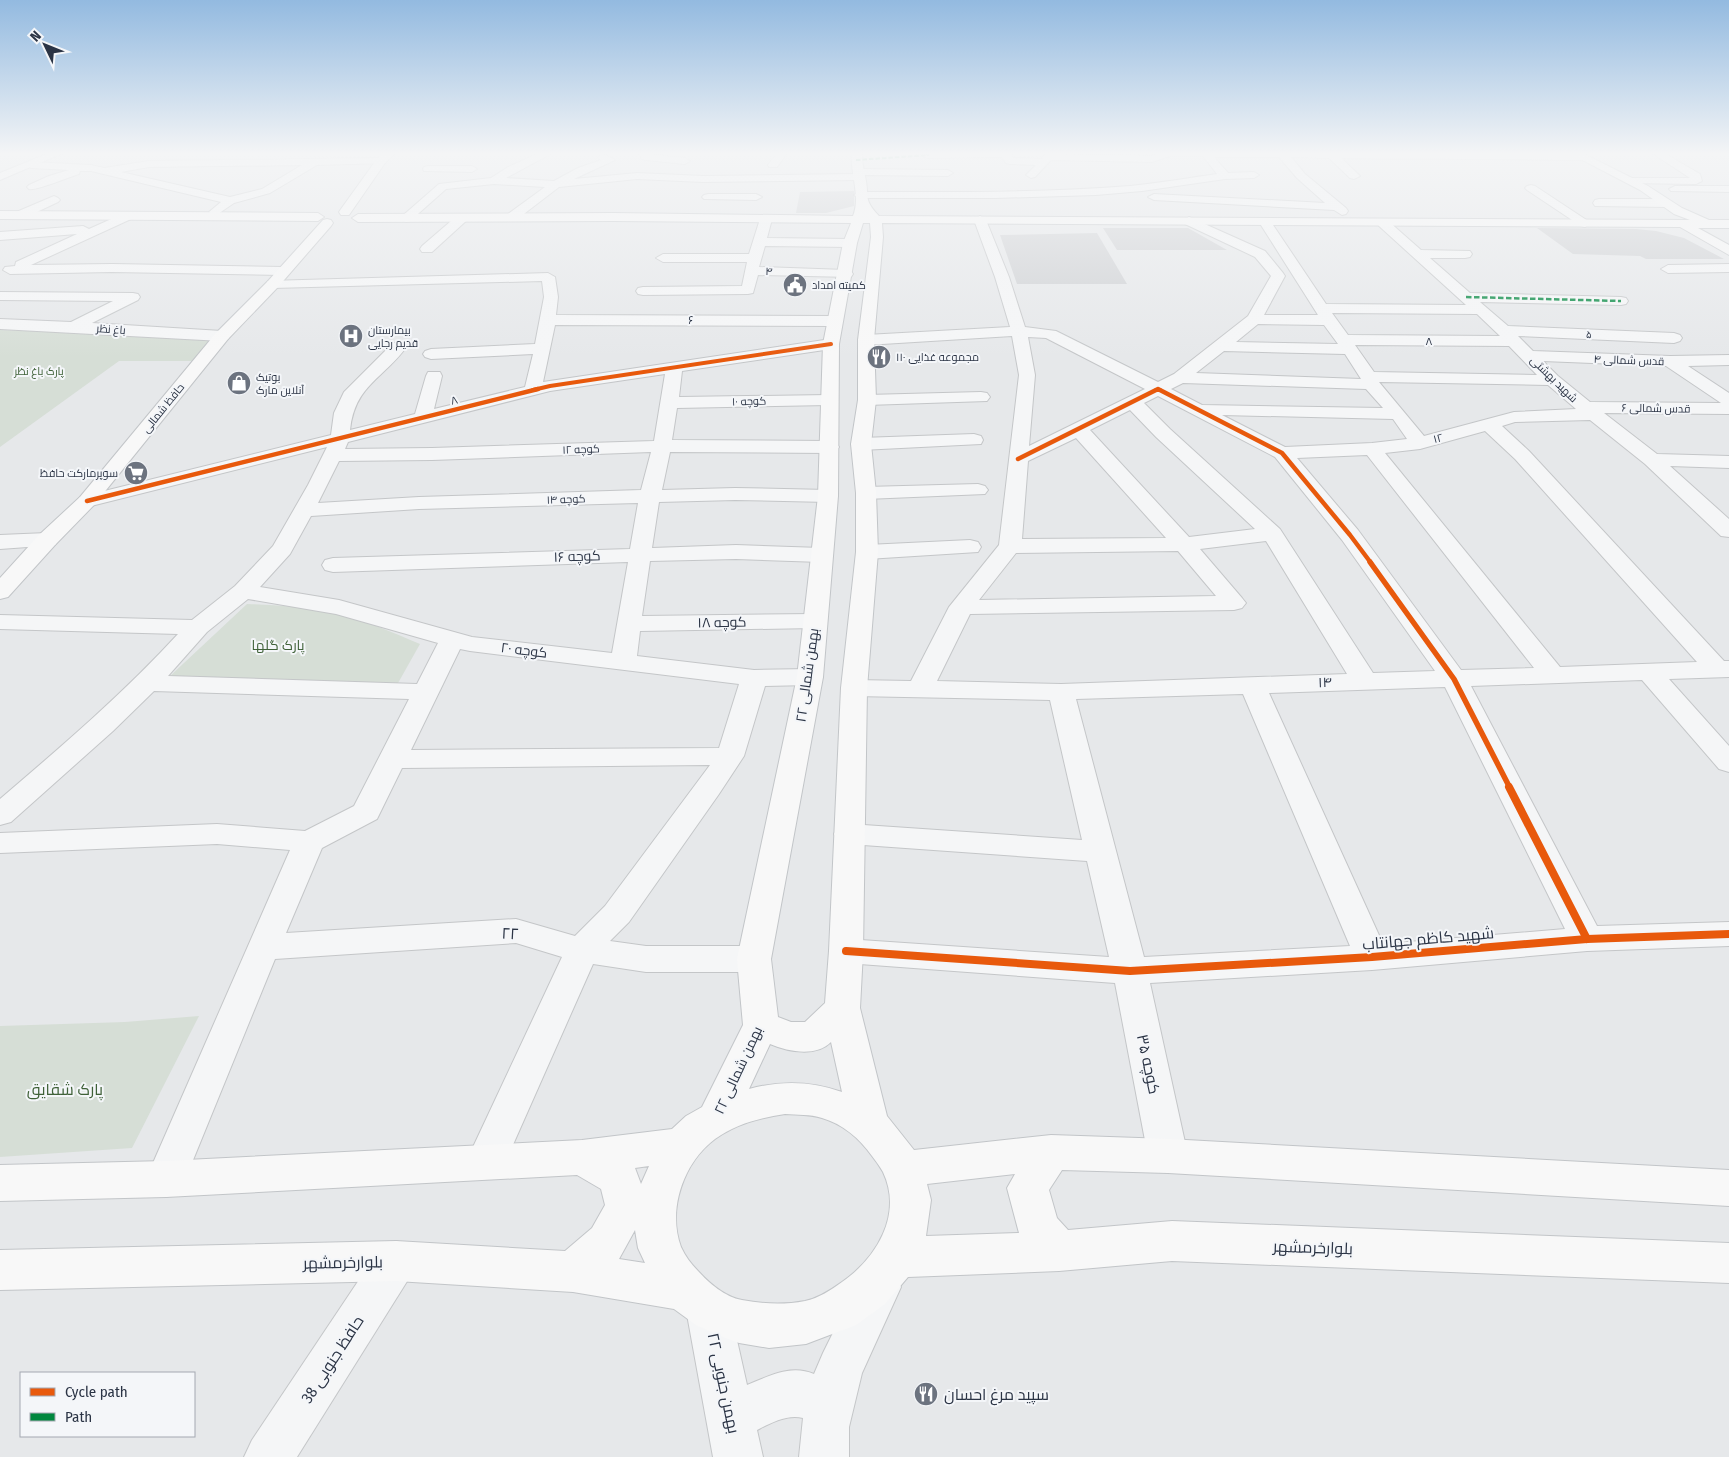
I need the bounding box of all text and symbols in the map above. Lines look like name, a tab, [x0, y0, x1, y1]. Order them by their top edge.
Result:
north arrow	[20, 20, 70, 70]
text: N	[27, 28, 45, 45]
street label: ۴	[765, 265, 773, 278]
public building icon: کمیته امداد	[782, 272, 808, 298]
place label: کمیته امداد	[812, 279, 866, 292]
street label: ۶	[688, 314, 694, 327]
street label: باغ نظر	[95, 322, 126, 338]
hospital icon: بیمارستان قدیم رجایی	[338, 323, 364, 349]
place label: بیمارستان قدیم رجایی	[368, 324, 418, 351]
street label: ۵	[1586, 328, 1592, 341]
street label: ۸	[1426, 335, 1433, 348]
restaurant icon: مجموعه غذایی ۱۱۰	[866, 344, 892, 370]
place label: مجموعه غذایی ۱۱۰	[896, 351, 979, 364]
street label: قدس شمالی ۴	[1593, 353, 1665, 368]
street label: شهید بهشتی	[1527, 354, 1580, 405]
park label: پارک باغ نظر	[13, 365, 64, 379]
shop icon: بوتیک آنلاین مارک	[226, 370, 252, 396]
place label: بوتیک آنلاین مارک	[256, 371, 304, 397]
street label: حافظ شمالی	[139, 381, 187, 436]
street label: ۸	[449, 393, 459, 408]
street label: کوچه ۱۰	[732, 394, 767, 409]
street label: قدس شمالی ۶	[1621, 401, 1691, 416]
street label: ۱۲	[1432, 431, 1444, 446]
street label: کوچه ۱۲	[562, 442, 600, 457]
supermarket icon: سوپرمارکت حافظ	[123, 460, 149, 486]
place label: سوپرمارکت حافظ	[40, 467, 118, 480]
street label: کوچه ۱۴	[546, 492, 586, 507]
street label: کوچه ۱۶	[553, 547, 601, 567]
street label: کوچه ۱۸	[697, 614, 747, 632]
street label: ۲۲ بهمن شمالی	[792, 627, 823, 723]
park label: پارک گلها	[252, 637, 305, 655]
street label: کوچه ۲۰	[500, 639, 548, 663]
street label: ۱۴	[1318, 674, 1332, 691]
street label: شهید کاظم جهانتاب	[1361, 923, 1495, 956]
street label: ۲۲	[501, 924, 519, 943]
street label: ۲۲ بهمن شمالی	[711, 1024, 766, 1117]
street label: کوچه ۳۵	[1131, 1032, 1164, 1096]
park label: پارک شقایق	[27, 1080, 104, 1101]
street label: بلوارخرمشهر	[1272, 1237, 1353, 1259]
street label: بلوارخرمشهر	[302, 1252, 383, 1274]
street label: حافظ جنوبی 38	[297, 1312, 368, 1407]
street label: ۲۲ بهمن جنوبی	[703, 1331, 743, 1435]
legend	[20, 1372, 195, 1437]
restaurant icon: سپید مرغ احسان	[913, 1381, 939, 1407]
text: Cycle path	[65, 1383, 128, 1401]
place label: سپید مرغ احسان	[944, 1385, 1049, 1406]
text: Path	[65, 1408, 92, 1426]

